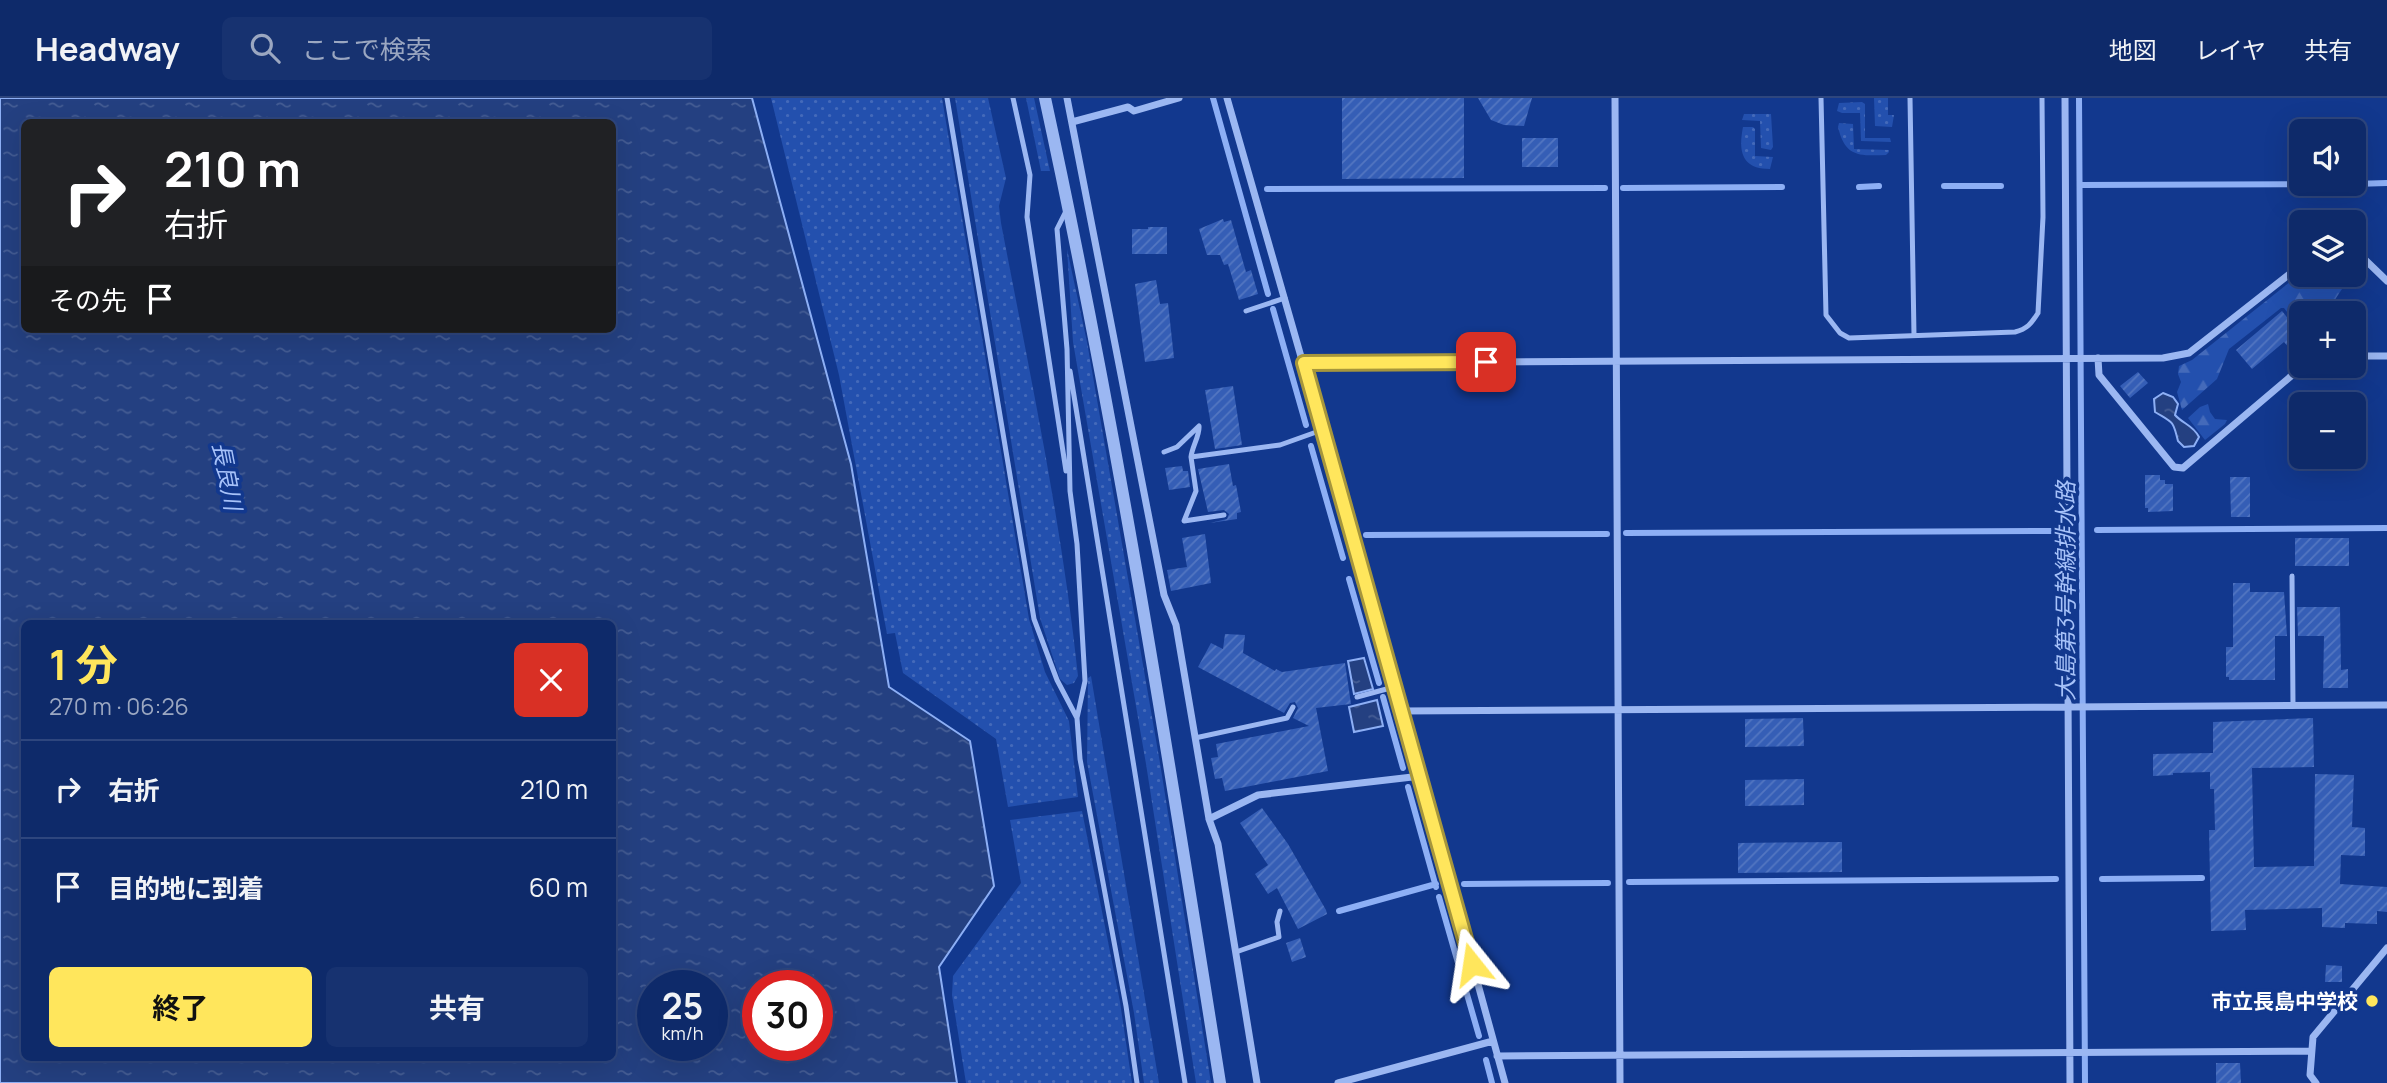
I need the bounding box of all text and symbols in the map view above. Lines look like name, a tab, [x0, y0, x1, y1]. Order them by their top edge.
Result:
search box	[222, 17, 712, 80]
text: Headway	[35, 26, 180, 71]
icon: search	[246, 29, 284, 67]
text: ここで検索	[302, 31, 432, 67]
text: 地図	[2109, 33, 2157, 66]
text: レイヤ	[2195, 33, 2266, 66]
text: 共有	[2304, 33, 2352, 66]
map controls	[2289, 119, 2366, 469]
button: sound	[2289, 119, 2366, 196]
text: 210 m	[164, 135, 301, 202]
icon: right	[49, 147, 140, 238]
text: 右折	[164, 202, 228, 246]
button: layers	[2289, 210, 2366, 287]
icon: arrive	[141, 280, 179, 318]
text: その先	[49, 282, 127, 318]
button: +	[2289, 301, 2366, 378]
pin	[1456, 332, 1516, 392]
icon: arrive	[1467, 343, 1505, 381]
button: −	[2289, 392, 2366, 469]
water label: 長良川	[206, 439, 251, 516]
water label: 大島第3号幹線排水路	[2049, 479, 2081, 701]
text: 1 分	[49, 635, 118, 693]
button: close	[514, 643, 588, 717]
text: 270 m · 06:26	[49, 690, 189, 722]
icon: right	[49, 770, 87, 808]
text: 210 m	[520, 771, 588, 807]
text: 右折	[108, 772, 160, 808]
icon: arrive	[49, 868, 87, 906]
text: 60 m	[529, 869, 588, 905]
text: 目的地に到着	[108, 870, 264, 906]
position arrow	[1435, 927, 1509, 1001]
button: 終了	[49, 967, 312, 1047]
button: 共有	[326, 967, 588, 1047]
speed limit sign: 30	[742, 970, 833, 1061]
text: 25	[662, 982, 703, 1030]
place label: 市立長島中学校	[2211, 987, 2358, 1015]
marker: 市立長島中学校	[2364, 993, 2380, 1009]
text: km/h	[662, 1021, 703, 1045]

